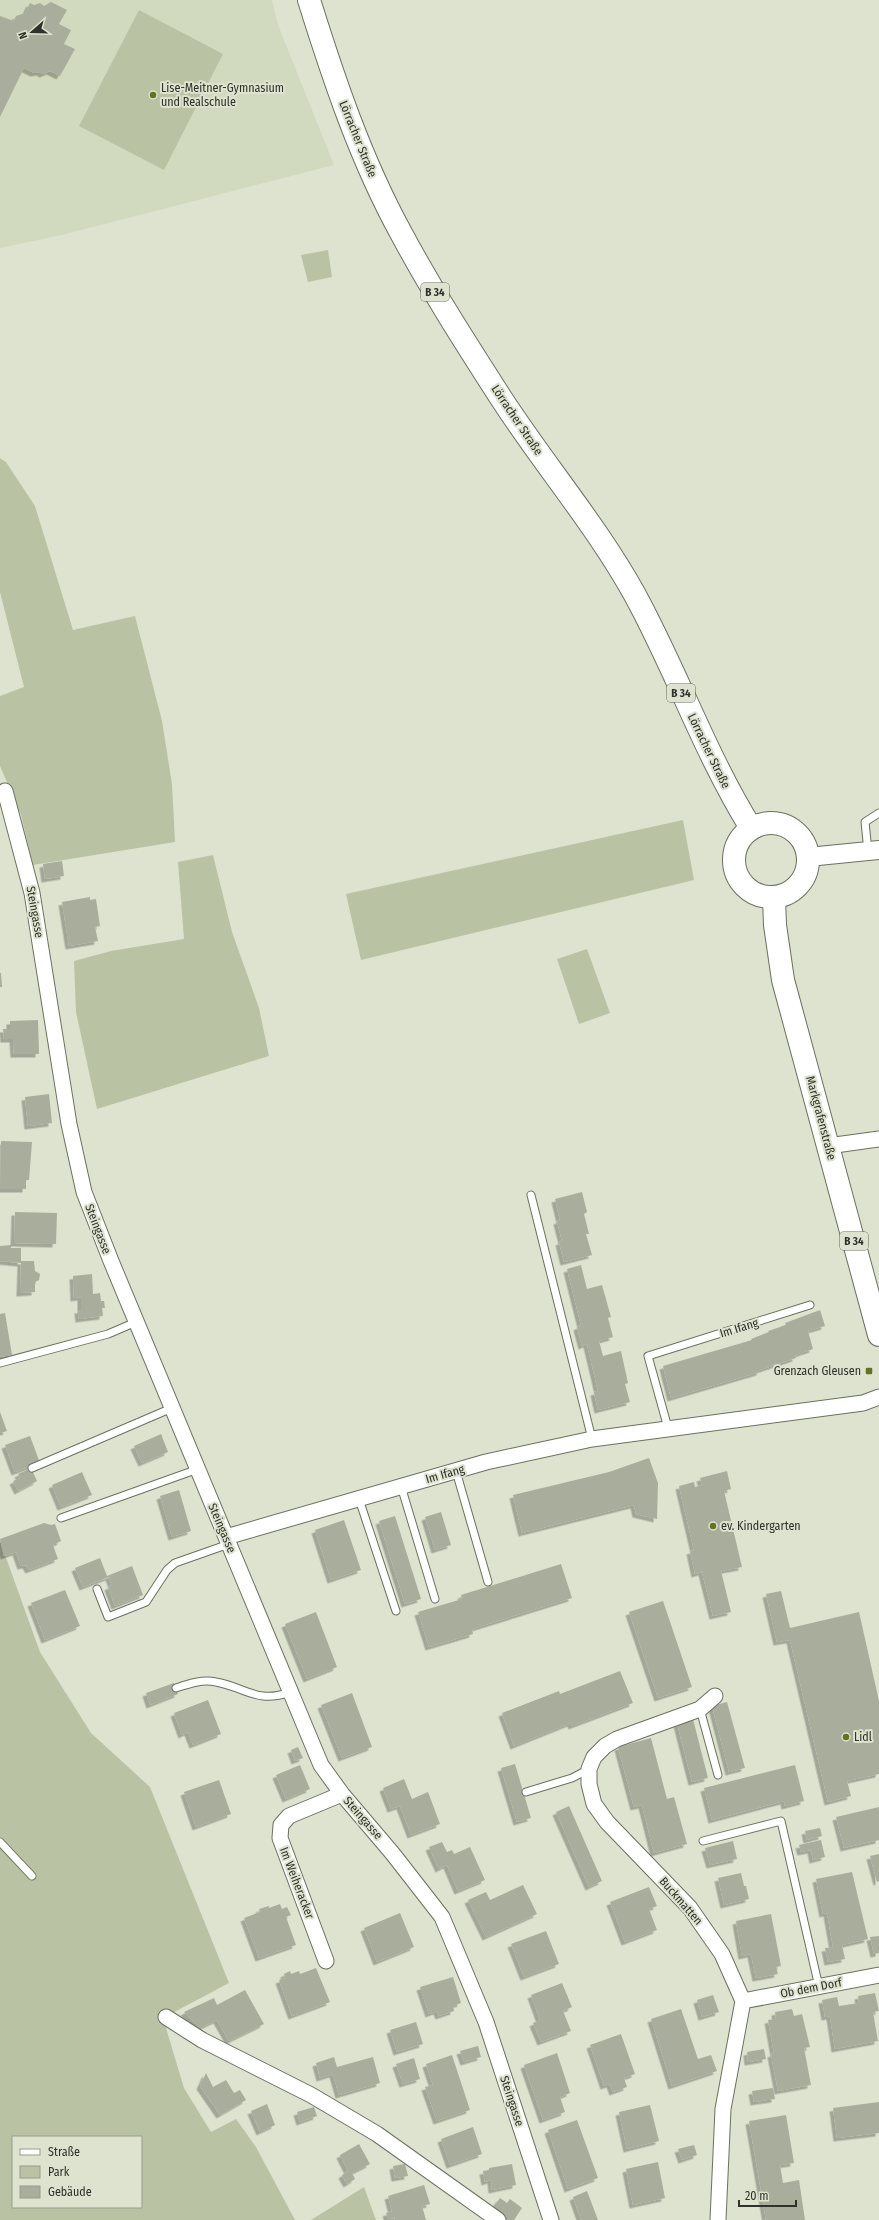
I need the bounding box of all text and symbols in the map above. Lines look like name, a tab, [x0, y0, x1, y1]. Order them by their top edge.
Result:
north arrow	[12, 12, 52, 52]
text: N	[16, 30, 30, 41]
place label: Lise-Meitner-Gymnasium und Realschule	[161, 81, 284, 109]
marker: Lise-Meitner-Gymnasium und Realschule	[148, 90, 158, 100]
street label: Lörracher Straße	[336, 99, 380, 179]
road number: B 34	[421, 283, 449, 301]
street label: Lörracher Straße	[488, 382, 546, 458]
road number: B 34	[667, 684, 695, 702]
street label: Lörracher Straße	[685, 711, 733, 791]
street label: Steingasse	[24, 885, 46, 939]
street label: Markgrafenstraße	[803, 1074, 839, 1162]
street label: Steingasse	[82, 1202, 114, 1256]
road number: B 34	[840, 1232, 868, 1250]
street label: Im Ifang	[718, 1315, 760, 1340]
place label: Grenzach Gleusen	[774, 1364, 861, 1378]
marker: Grenzach Gleusen	[864, 1366, 874, 1376]
street label: Im Ifang	[424, 1462, 466, 1486]
street label: Steingasse	[205, 1501, 239, 1555]
place label: ev. Kindergarten	[721, 1519, 801, 1533]
marker: ev. Kindergarten	[708, 1521, 718, 1531]
place label: Lidl	[854, 1730, 872, 1744]
marker: Lidl	[841, 1732, 851, 1742]
street label: Steingasse	[341, 1794, 385, 1842]
street label: Im Weiheracker	[277, 1845, 317, 1922]
street label: Buckmatten	[656, 1874, 706, 1928]
street label: Ob dem Dorf	[779, 1975, 844, 2001]
street label: Steingasse	[497, 2074, 527, 2128]
legend	[12, 2136, 142, 2208]
text: Straße	[48, 2145, 80, 2159]
text: Park	[48, 2165, 70, 2179]
scale bar	[739, 2182, 796, 2208]
text: Gebäude	[48, 2185, 92, 2199]
text: 20 m	[745, 2189, 769, 2203]

